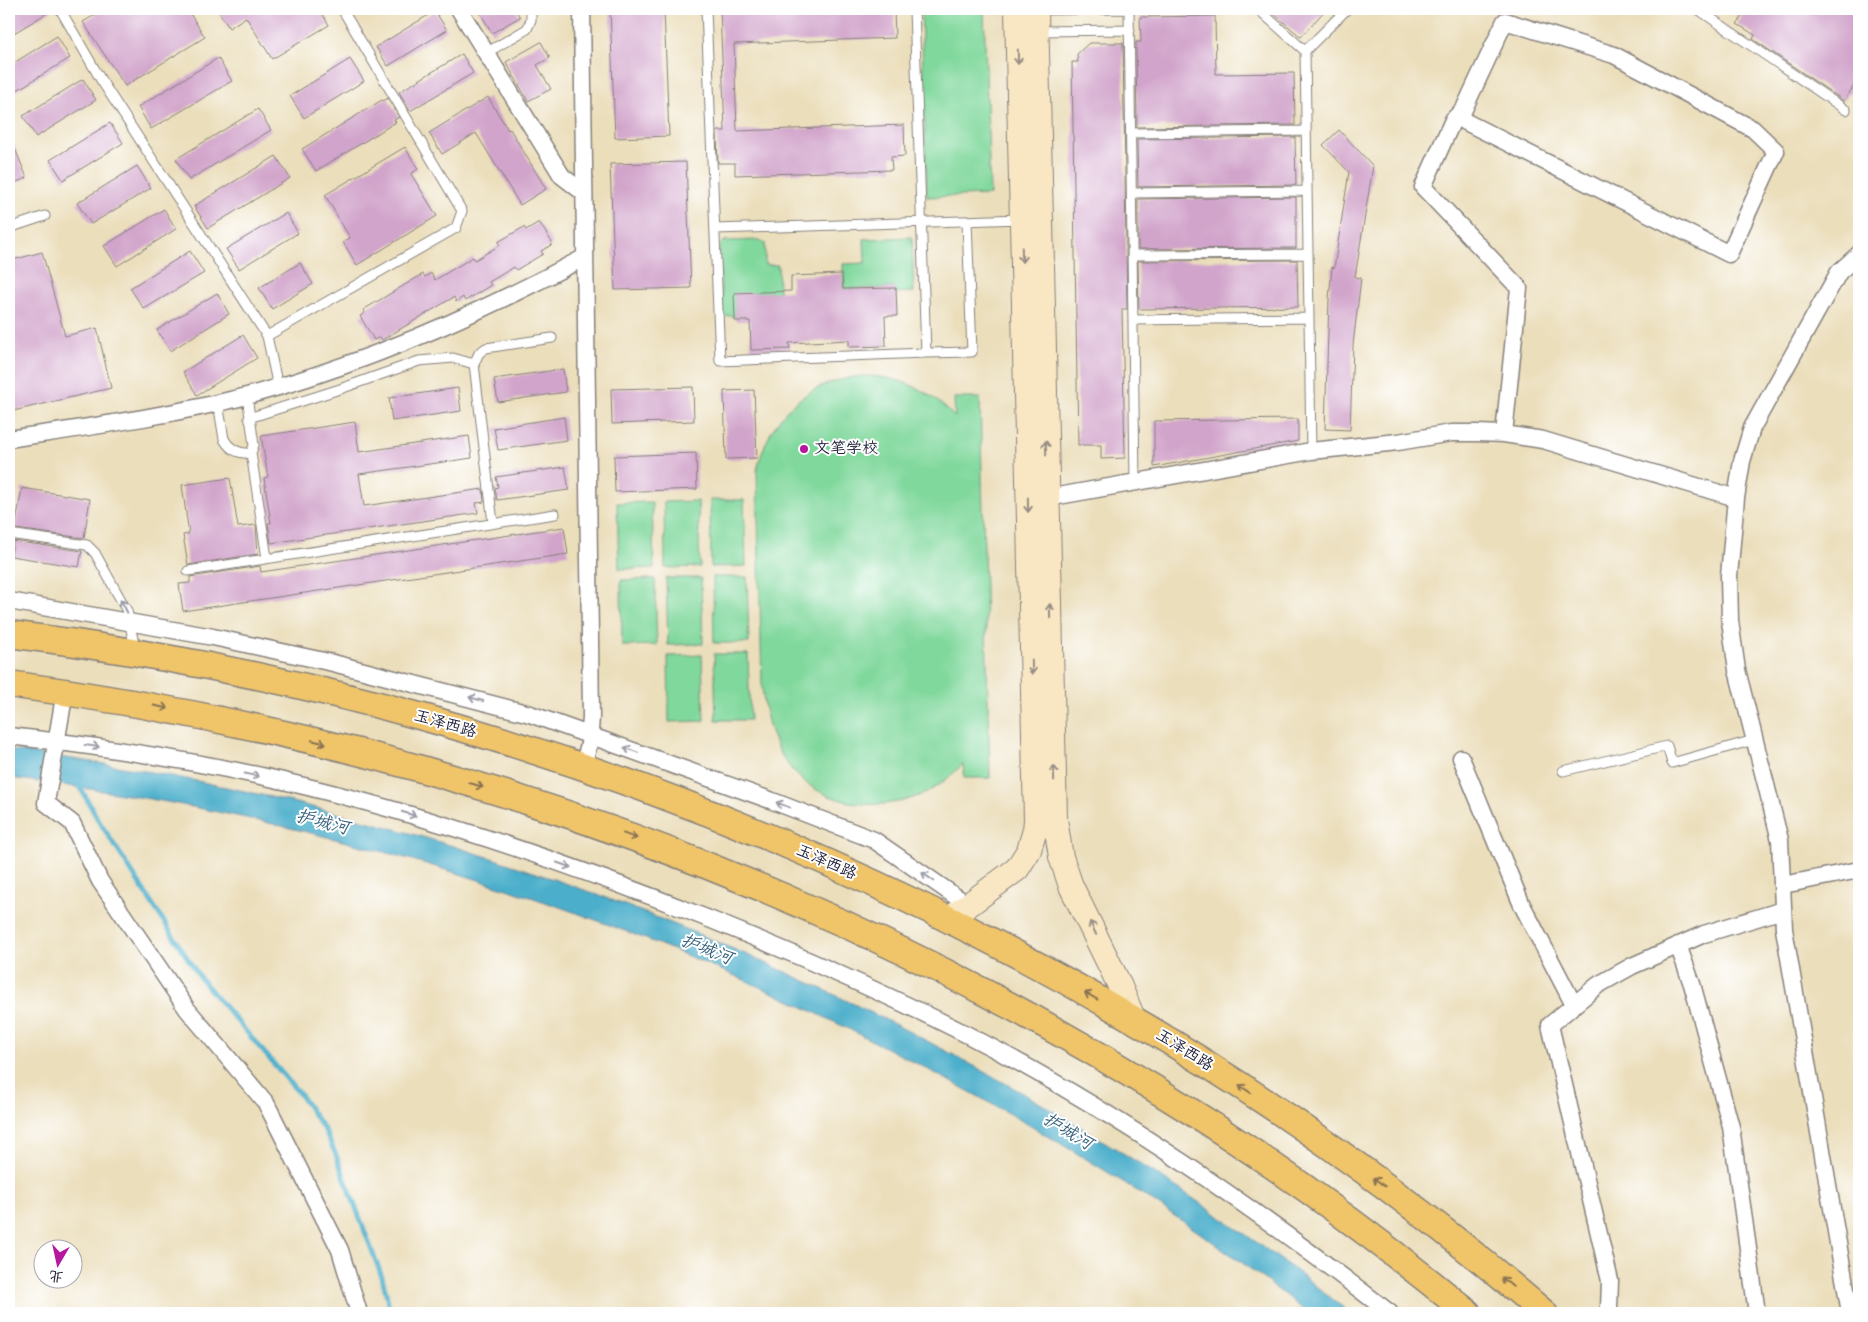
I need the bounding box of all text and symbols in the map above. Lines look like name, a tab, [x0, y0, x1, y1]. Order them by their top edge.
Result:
one-way arrow	[1013, 49, 1023, 65]
one-way arrow	[1018, 247, 1027, 263]
place label: 文笔学校	[814, 438, 878, 461]
one-way arrow	[1041, 440, 1051, 456]
marker: 文笔学校	[798, 443, 810, 455]
one-way arrow	[1023, 496, 1033, 513]
one-way arrow	[119, 599, 128, 614]
one-way arrow	[1045, 603, 1055, 619]
one-way arrow	[1027, 659, 1037, 675]
one-way arrow	[469, 694, 485, 704]
one-way arrow	[152, 703, 168, 712]
street label: 玉泽西路	[411, 705, 479, 745]
one-way arrow	[311, 738, 327, 747]
one-way arrow	[83, 742, 99, 752]
one-way arrow	[623, 745, 639, 754]
one-way arrow	[1049, 765, 1059, 782]
one-way arrow	[243, 770, 259, 780]
one-way arrow	[468, 780, 484, 790]
one-way arrow	[776, 800, 792, 809]
water label: 护城河	[293, 805, 354, 843]
one-way arrow	[401, 810, 417, 820]
one-way arrow	[622, 832, 637, 841]
street label: 玉泽西路	[792, 839, 860, 887]
one-way arrow	[556, 860, 572, 870]
one-way arrow	[921, 872, 935, 882]
one-way arrow	[1087, 921, 1097, 936]
water label: 护城河	[676, 929, 738, 974]
one-way arrow	[1085, 990, 1099, 1000]
street label: 玉泽西路	[1151, 1024, 1217, 1078]
one-way arrow	[1239, 1084, 1253, 1094]
water label: 护城河	[1037, 1108, 1099, 1159]
one-way arrow	[1372, 1177, 1386, 1187]
north arrow	[32, 1240, 82, 1290]
text: 北	[48, 1264, 65, 1286]
one-way arrow	[1500, 1276, 1513, 1287]

